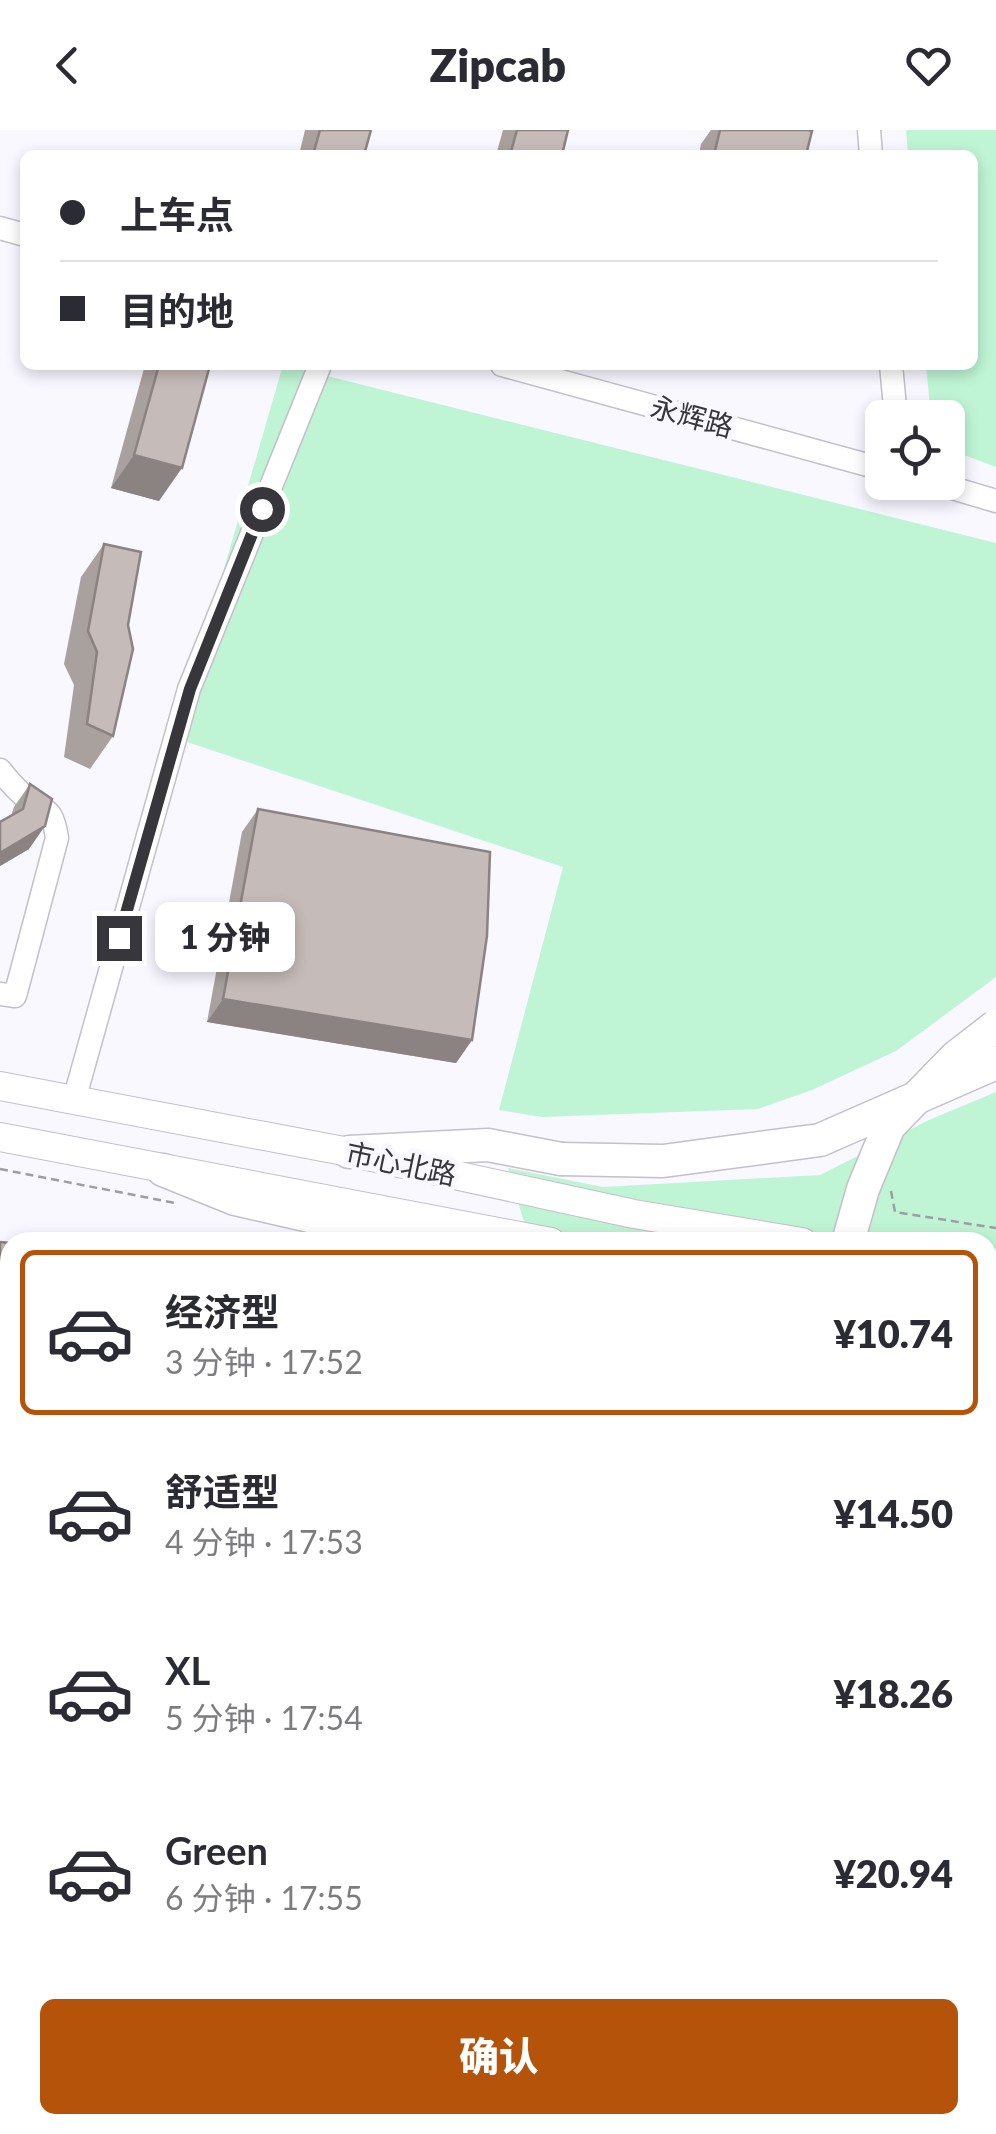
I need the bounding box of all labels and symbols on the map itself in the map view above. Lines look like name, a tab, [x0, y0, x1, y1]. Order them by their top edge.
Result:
street label: 永辉路	[647, 389, 737, 443]
route start	[240, 487, 285, 532]
callout: 1 分钟	[154, 903, 294, 973]
route end	[97, 916, 142, 961]
street label: 市心北路	[343, 1135, 460, 1191]

